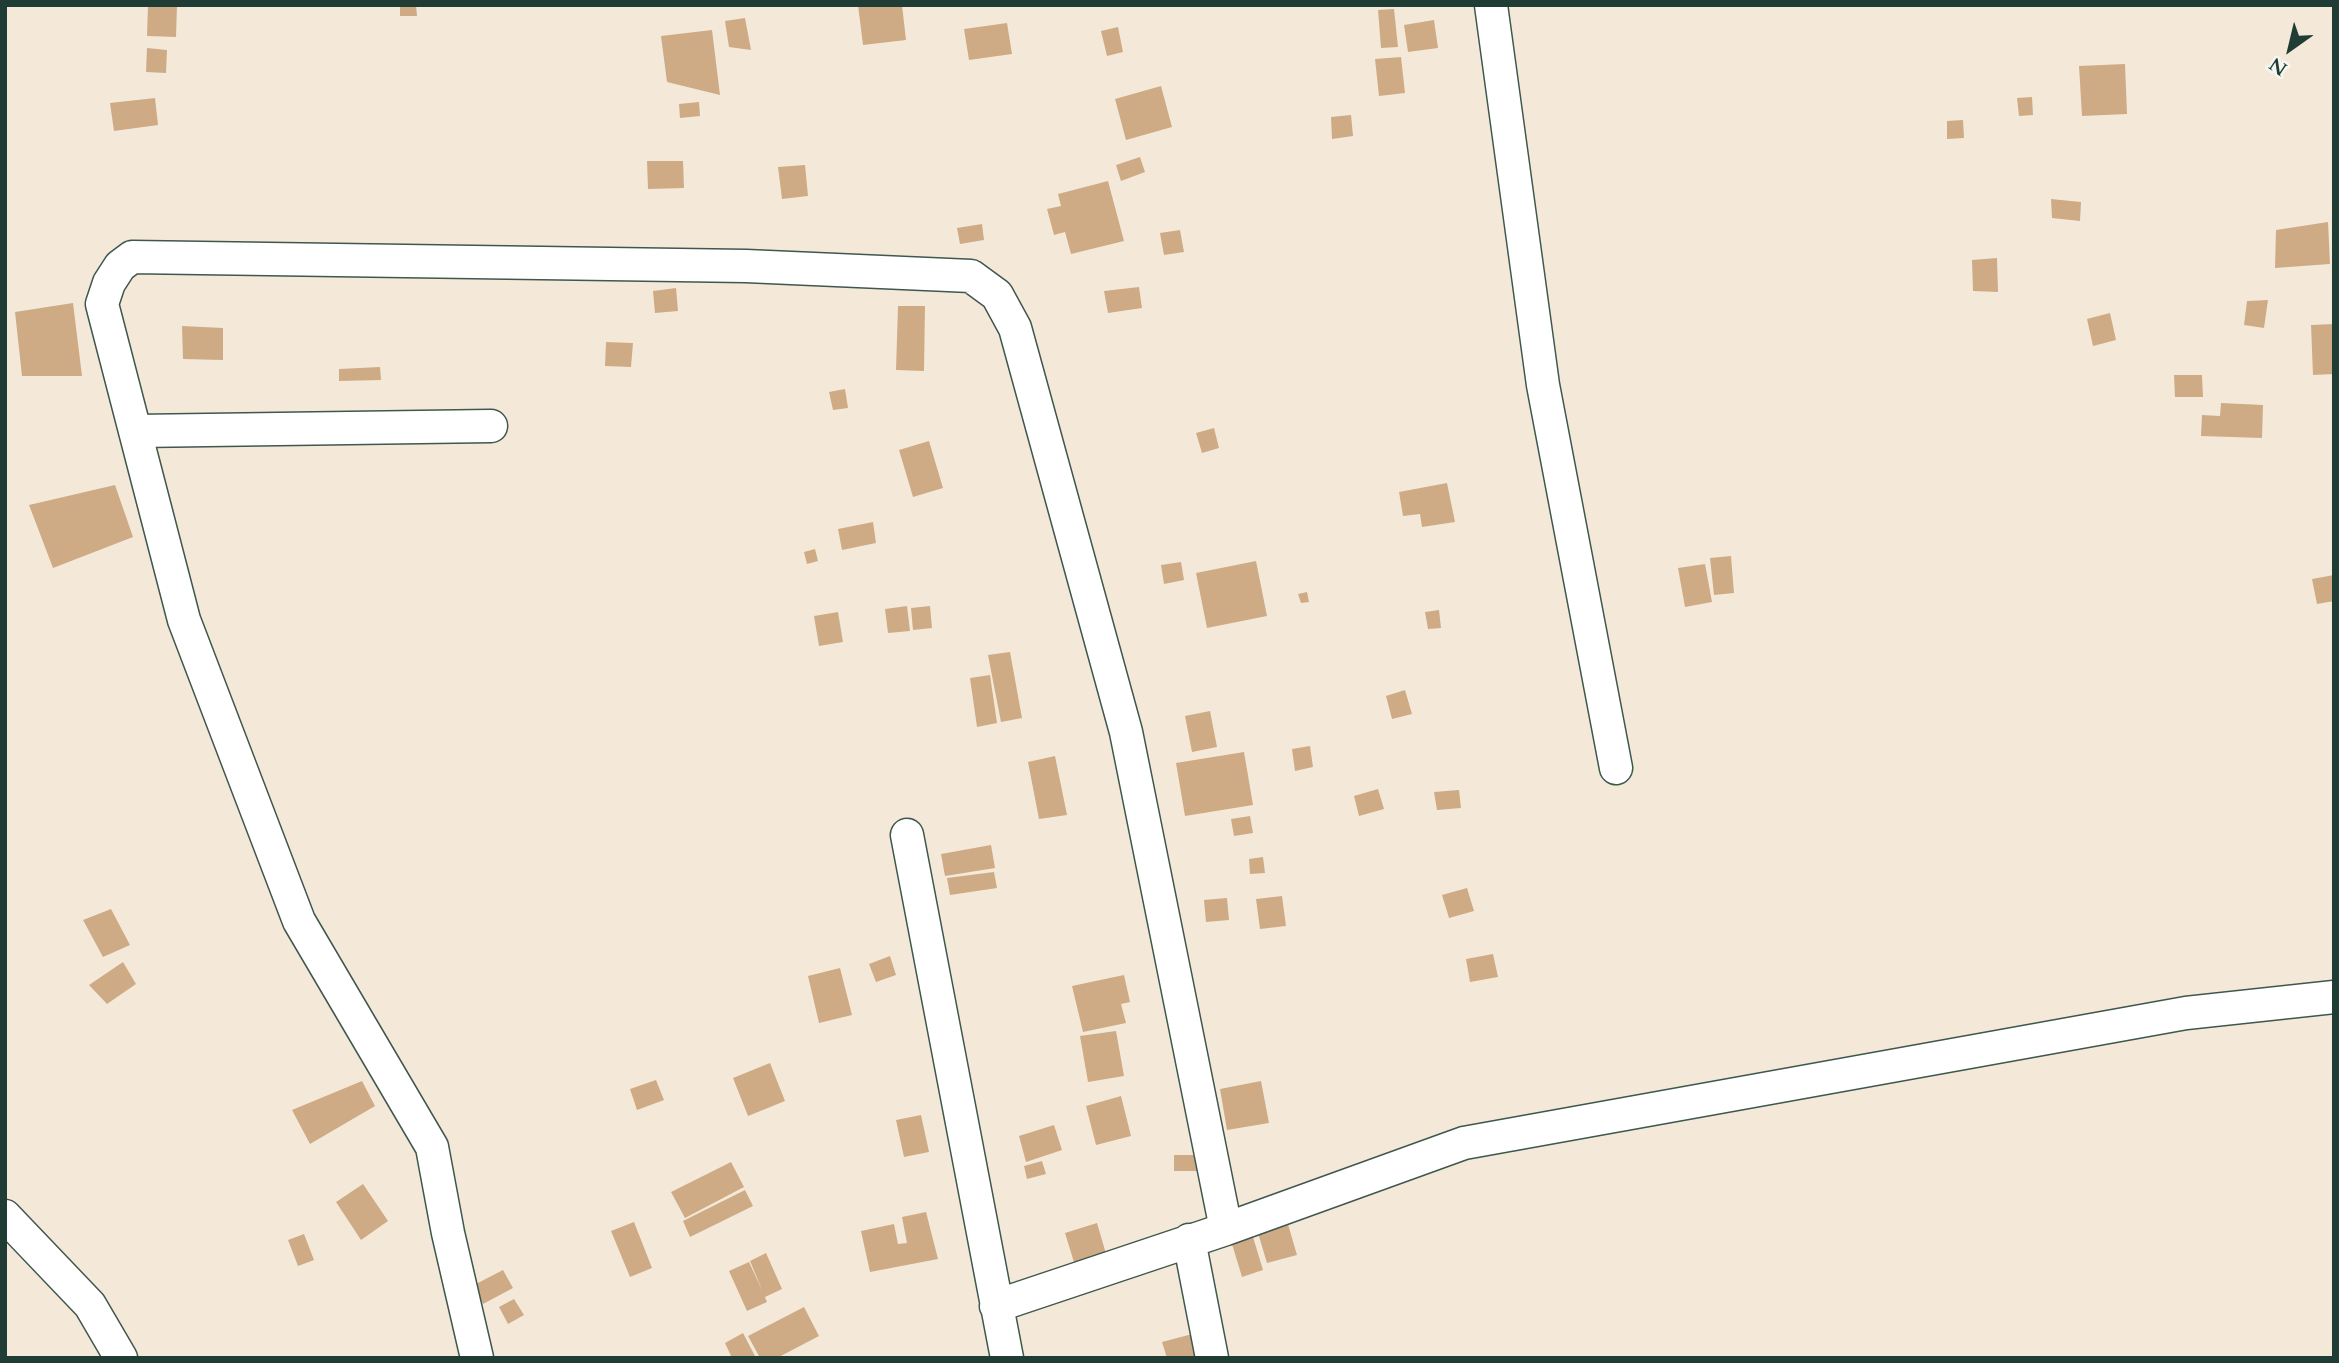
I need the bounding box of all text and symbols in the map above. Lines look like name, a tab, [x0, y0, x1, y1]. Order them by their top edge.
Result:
north arrow	[2255, 14, 2325, 84]
text: N	[2264, 51, 2292, 82]

